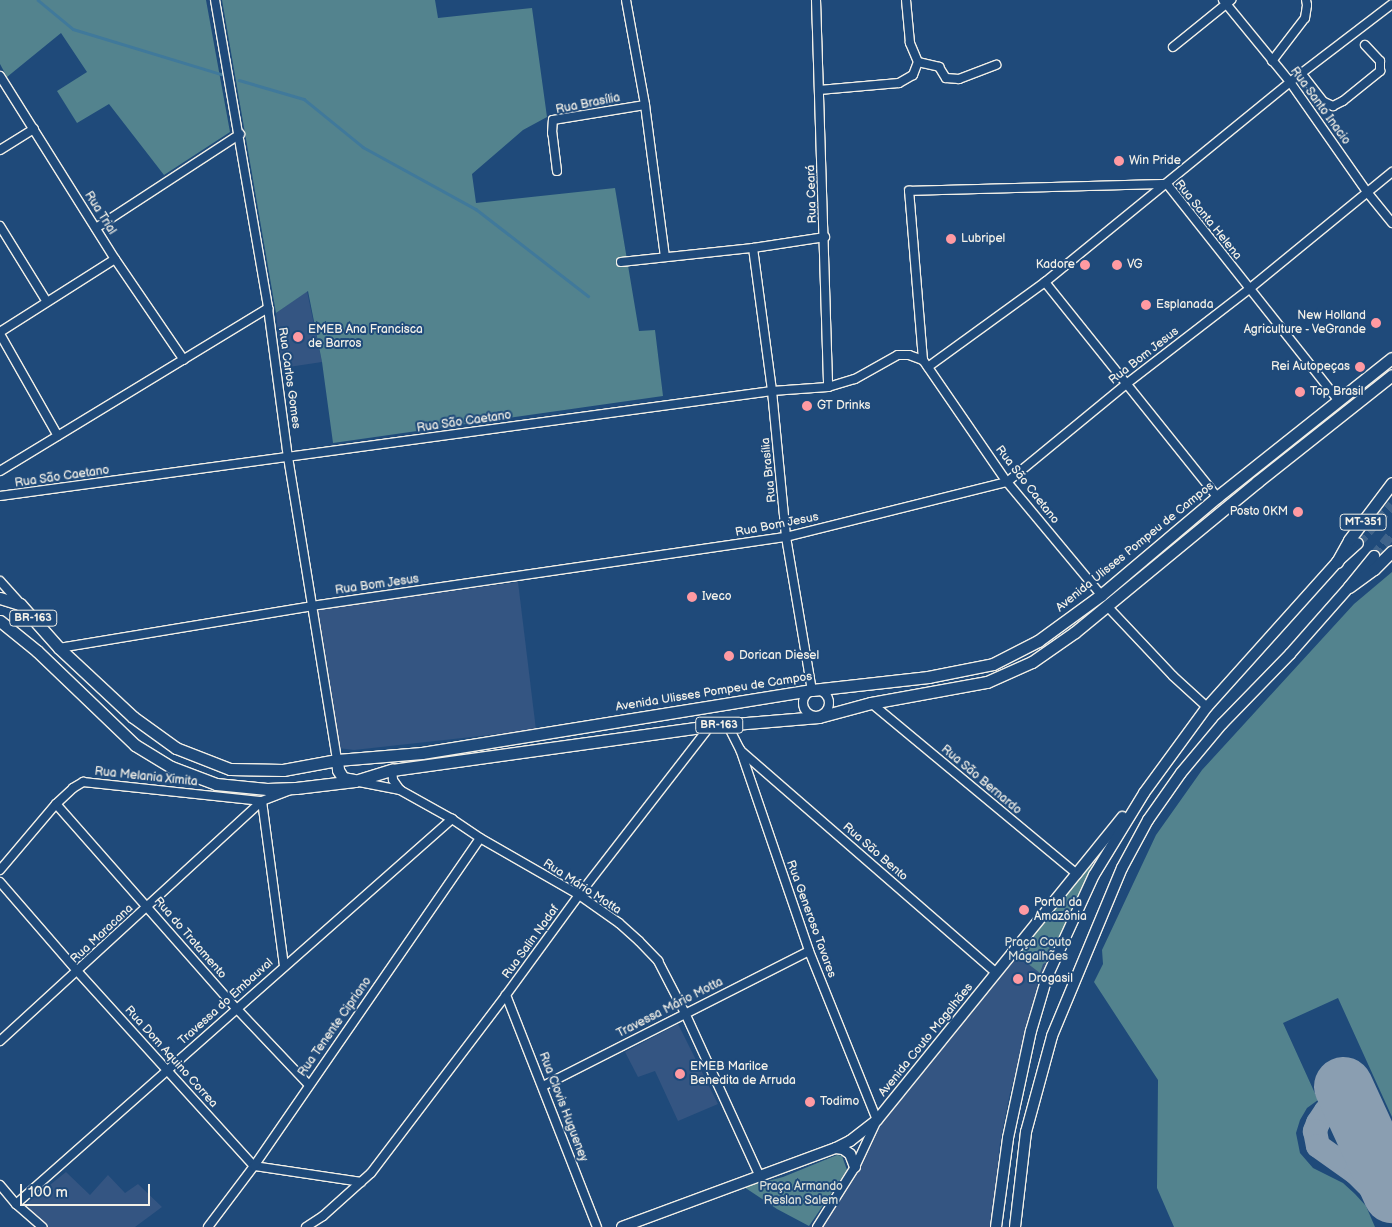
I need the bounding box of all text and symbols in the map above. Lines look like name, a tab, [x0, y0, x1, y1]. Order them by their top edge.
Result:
street label: Rua Santo Inacio	[1287, 64, 1353, 148]
street label: Rua Brasília	[555, 91, 621, 117]
place label: Win Pride	[1129, 154, 1181, 168]
marker: Win Pride	[1113, 155, 1125, 167]
street label: Rua Ceará	[804, 164, 820, 224]
street label: Rua Santa Helena	[1171, 177, 1245, 263]
street label: Rua Trial	[81, 189, 119, 237]
place label: Lubripel	[961, 232, 1005, 246]
marker: Lubripel	[945, 233, 957, 245]
place label: Kadore	[1036, 258, 1075, 272]
place label: VG	[1127, 258, 1142, 272]
marker: Kadore	[1079, 259, 1091, 271]
marker: VG	[1111, 259, 1123, 271]
place label: Esplanada	[1156, 298, 1213, 312]
marker: Esplanada	[1140, 299, 1152, 311]
place label: New Holland Agriculture - VeGrande	[1242, 309, 1366, 337]
marker: New Holland Agriculture - VeGrande	[1370, 317, 1382, 329]
place label: EMEB Ana Francisca de Barros	[308, 323, 423, 351]
street label: Rua Bom Jesus	[1106, 324, 1182, 388]
street label: Rua Carlos Gomes	[275, 326, 303, 430]
marker: EMEB Ana Francisca de Barros	[292, 331, 304, 343]
place label: Rei Autopeças	[1271, 360, 1350, 374]
marker: Rei Autopeças	[1354, 361, 1366, 373]
place label: Top Brasil	[1310, 385, 1363, 399]
marker: Top Brasil	[1294, 386, 1306, 398]
place label: GT Drinks	[817, 399, 870, 413]
marker: GT Drinks	[801, 400, 813, 412]
street label: Rua São Caetano	[416, 408, 512, 436]
street label: Rua Brasília	[758, 437, 780, 503]
street label: Rua São Caetano	[992, 443, 1062, 527]
street label: Rua São Caetano	[14, 463, 110, 491]
street label: Avenida Ulisses Pompeu de Campos	[1053, 479, 1217, 615]
place label: Posto 0KM	[1230, 505, 1288, 519]
marker: Posto 0KM	[1292, 506, 1304, 518]
street label: Rua Bom Jesus	[734, 510, 820, 540]
road number: MT-351	[1339, 514, 1387, 530]
street label: Rua Bom Jesus	[334, 572, 420, 598]
place label: Iveco	[702, 590, 732, 604]
marker: Iveco	[686, 591, 698, 603]
road number: BR-163	[8, 610, 58, 626]
place label: Dorican Diesel	[739, 649, 819, 663]
marker: Dorican Diesel	[723, 650, 735, 662]
street label: Avenida Ulisses Pompeu de Campos	[615, 669, 813, 715]
road number: BR-163	[694, 716, 744, 734]
street label: Rua São Bernardo	[938, 742, 1024, 818]
street label: Rua Melania Ximita	[93, 764, 199, 790]
street label: Rua São Bento	[839, 820, 911, 884]
street label: Rua Mário Motta	[540, 856, 624, 918]
street label: Rua Generoso Tavares	[783, 858, 839, 980]
street label: Rua do Tratamento	[151, 894, 229, 982]
place label: Portal da Amazônia	[1034, 896, 1087, 924]
street label: Rua Maracana	[68, 901, 136, 967]
street label: Rua Salin Nadaf	[499, 902, 563, 982]
marker: Portal da Amazônia	[1018, 904, 1030, 916]
park label: Praça Couto Magalhães	[1005, 936, 1071, 964]
street label: Travessa do Embauval	[176, 956, 276, 1048]
place label: Drogasil	[1028, 972, 1073, 986]
marker: Drogasil	[1012, 973, 1024, 985]
street label: Rua Tenente Cipriano	[295, 974, 375, 1080]
street label: Travessa Mário Motta	[614, 975, 726, 1041]
street label: Avenida Couto Magalhães	[876, 980, 976, 1100]
street label: Rua Dom Aquino Correa	[122, 1003, 220, 1111]
street label: Rua Clovis Hugueney	[535, 1050, 591, 1164]
place label: EMEB Marilce Benedita de Arruda	[690, 1060, 796, 1088]
marker: EMEB Marilce Benedita de Arruda	[674, 1068, 686, 1080]
place label: Todimo	[820, 1095, 859, 1109]
marker: Todimo	[804, 1096, 816, 1108]
scale bar	[22, 1174, 152, 1206]
park label: Praça Armando Reslan Salem	[759, 1180, 843, 1208]
text: 100 m	[28, 1183, 68, 1202]

